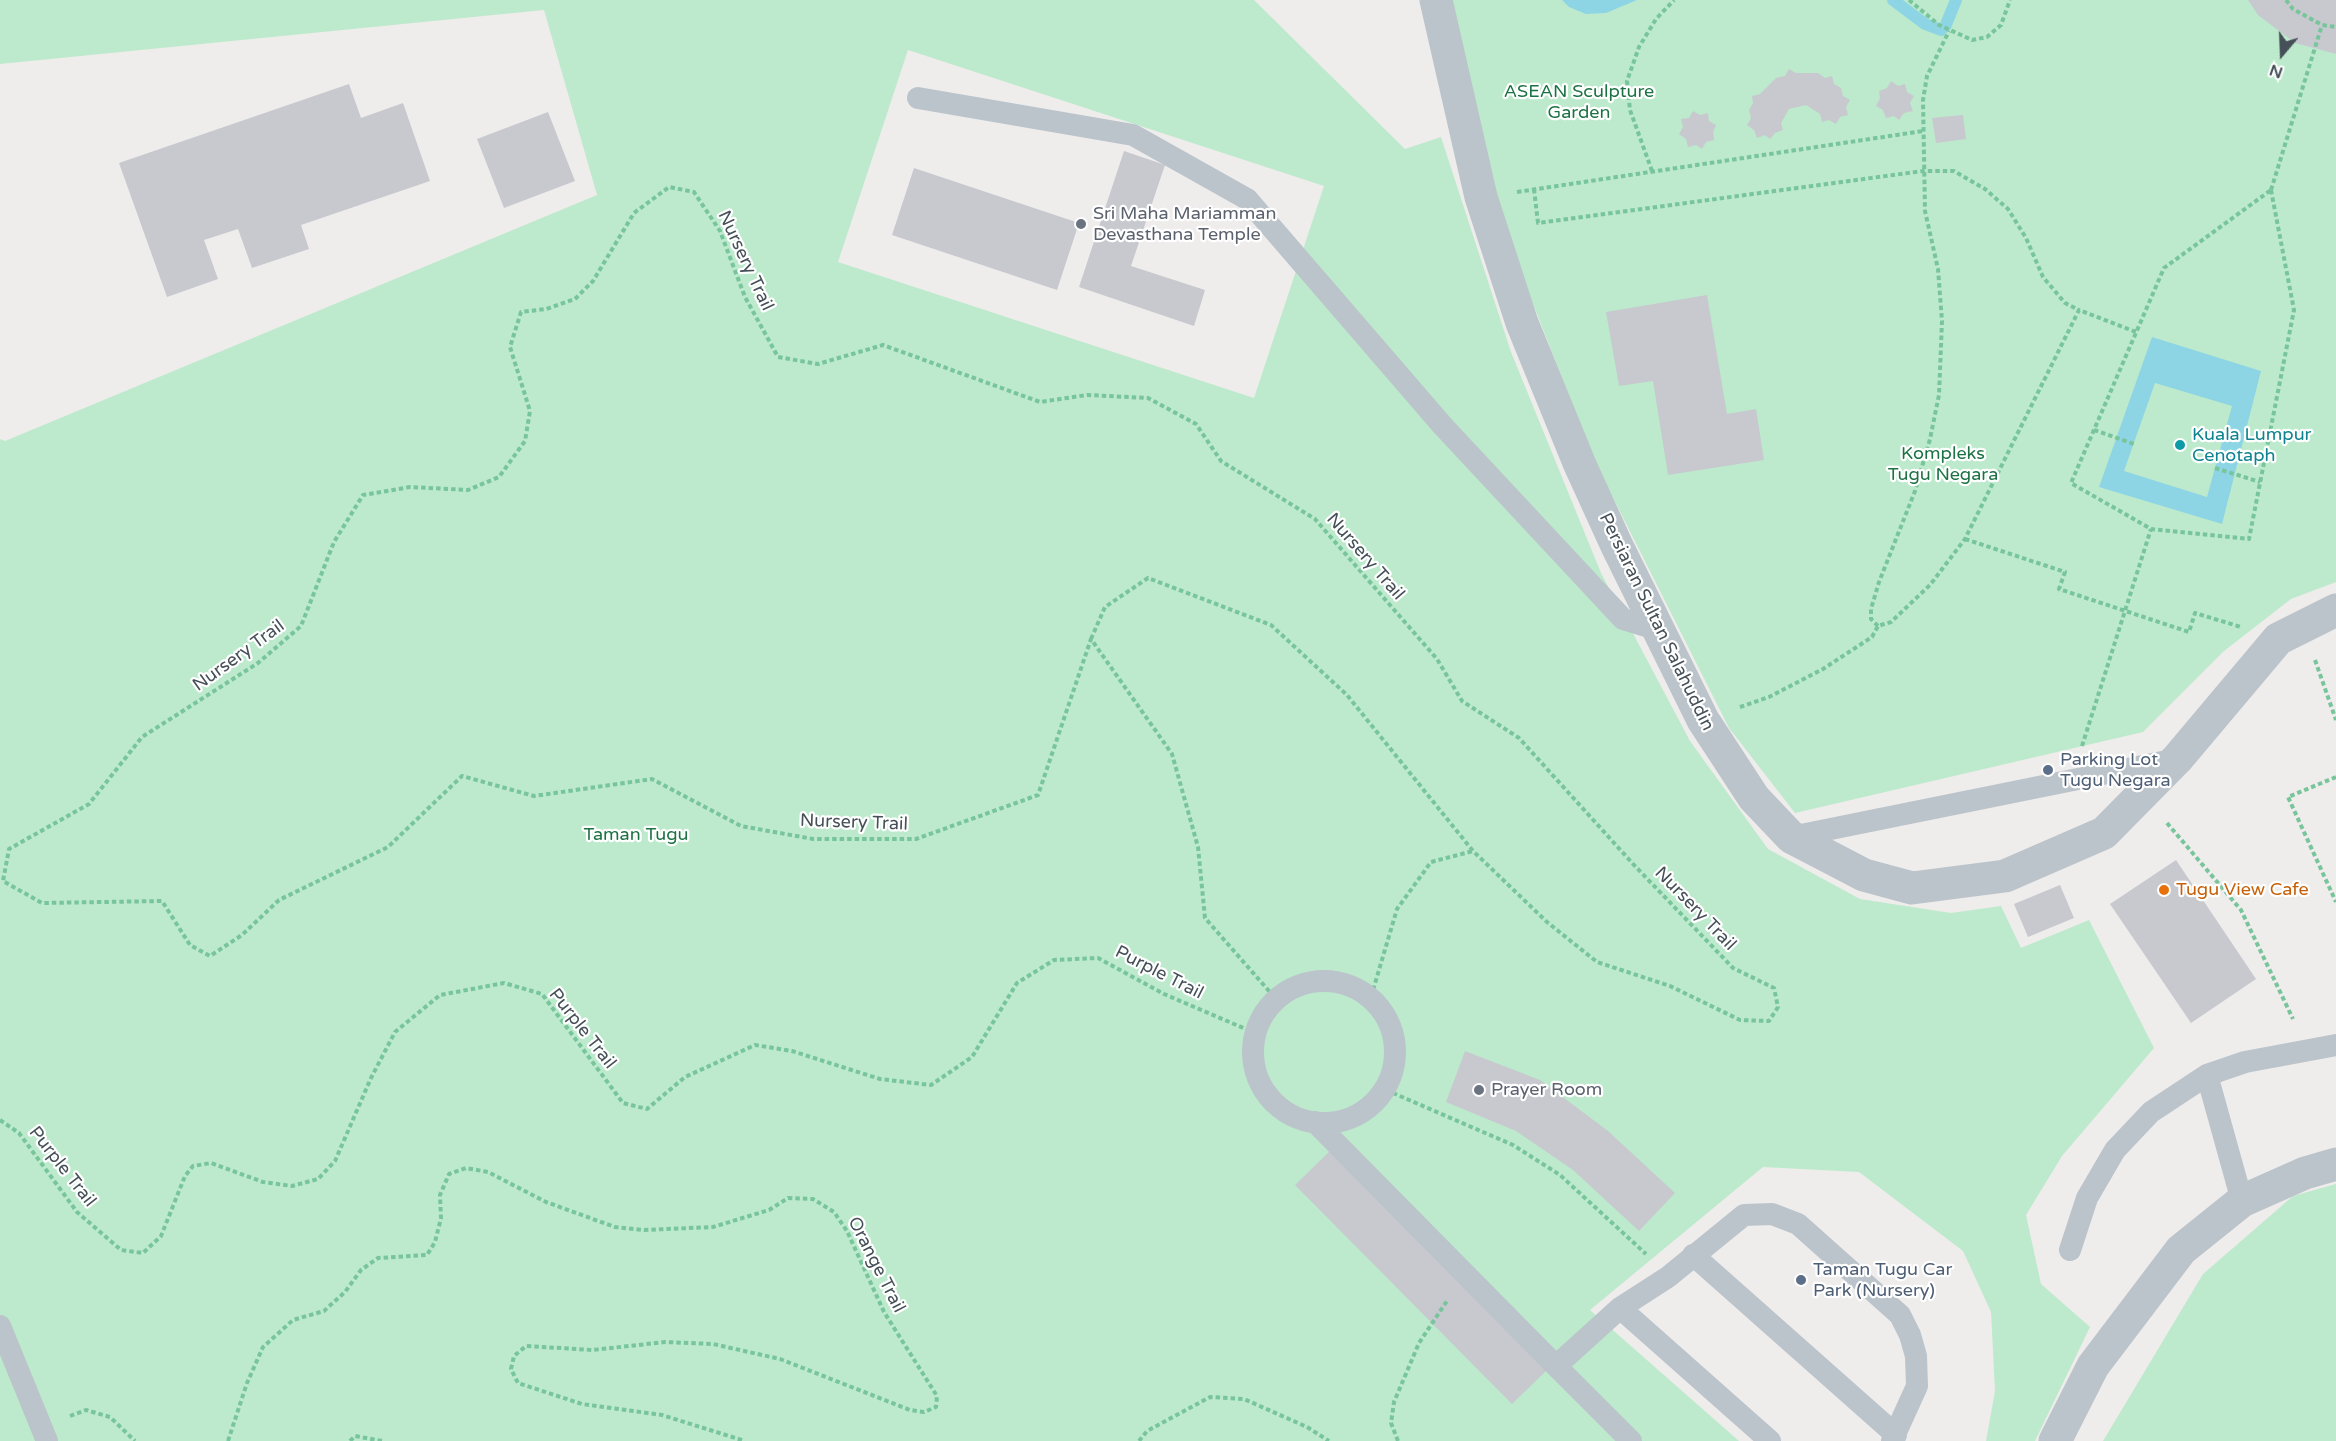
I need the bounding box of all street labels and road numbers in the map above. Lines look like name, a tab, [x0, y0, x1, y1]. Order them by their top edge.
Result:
street label: Nursery Trail	[712, 207, 778, 315]
street label: Nursery Trail	[1321, 509, 1409, 605]
street label: Persiaran Sultan Salahuddin	[1594, 510, 1718, 734]
street label: Nursery Trail	[189, 616, 289, 696]
street label: Nursery Trail	[800, 810, 908, 836]
street label: Nursery Trail	[1650, 863, 1740, 955]
street label: Purple Trail	[1111, 941, 1207, 1005]
street label: Purple Trail	[544, 984, 620, 1074]
street label: Purple Trail	[24, 1122, 100, 1212]
street label: Orange Trail	[843, 1214, 909, 1316]

